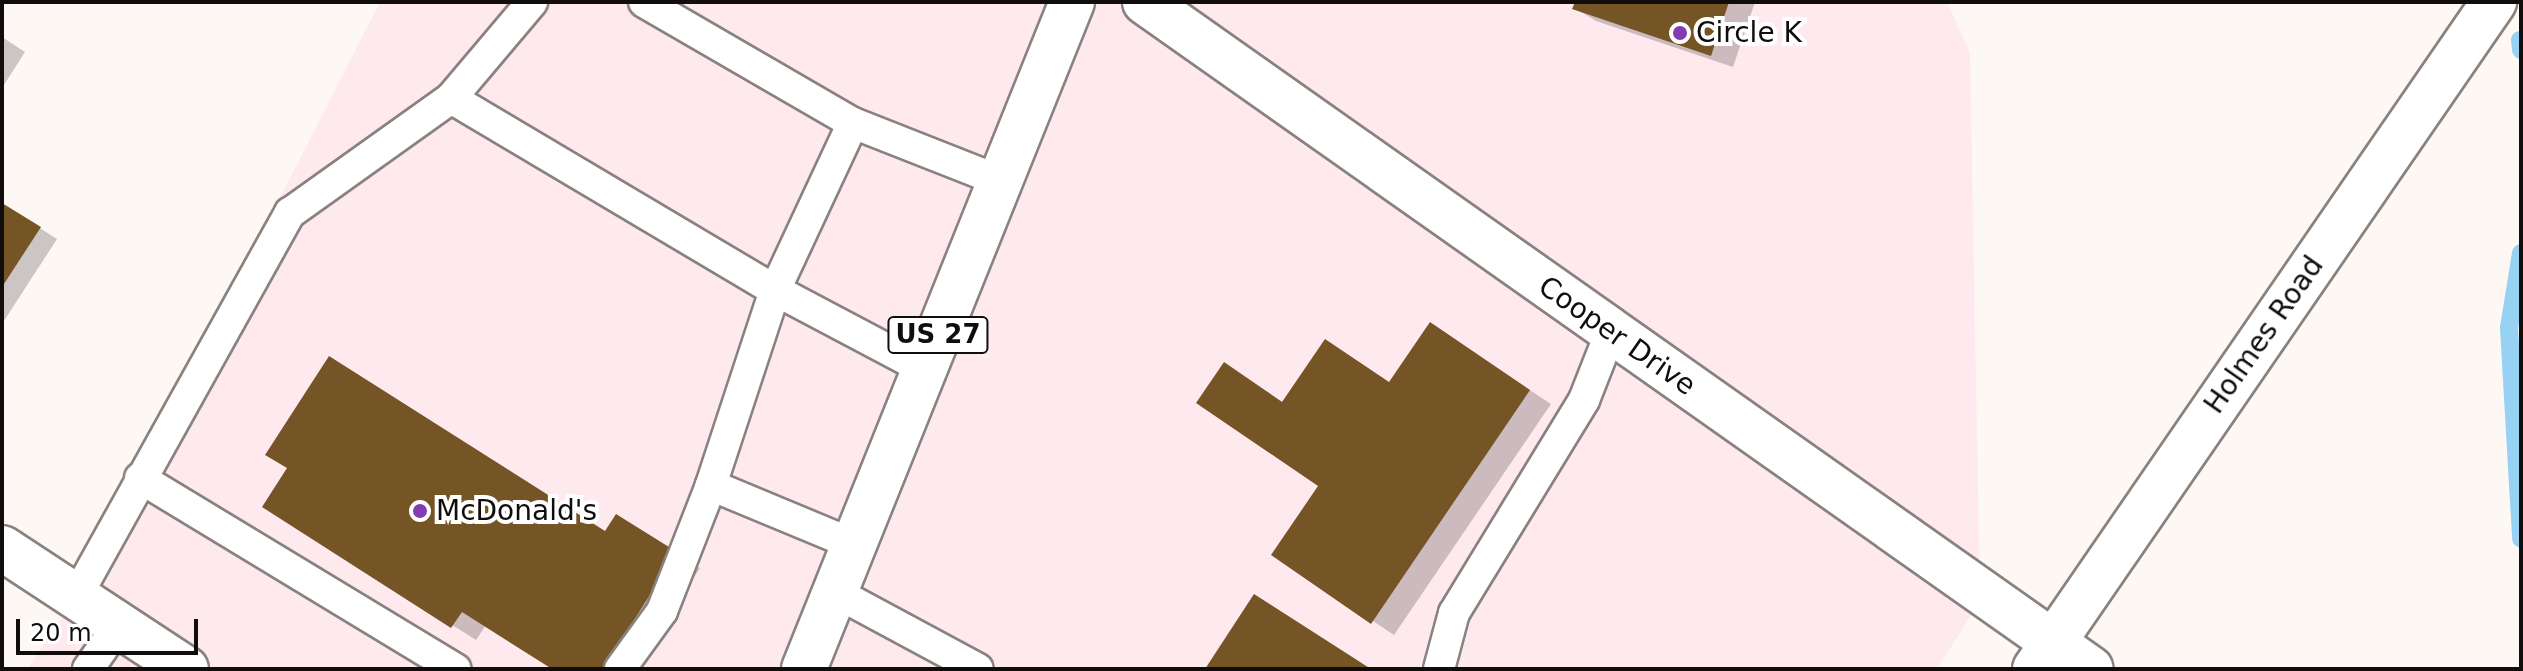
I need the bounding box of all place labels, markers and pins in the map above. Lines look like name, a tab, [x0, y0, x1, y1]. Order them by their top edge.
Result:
place label: Circle K	[1696, 16, 1802, 50]
marker: Circle K	[1671, 24, 1689, 42]
place label: McDonald's	[436, 494, 597, 528]
marker: McDonald's	[411, 502, 429, 520]

